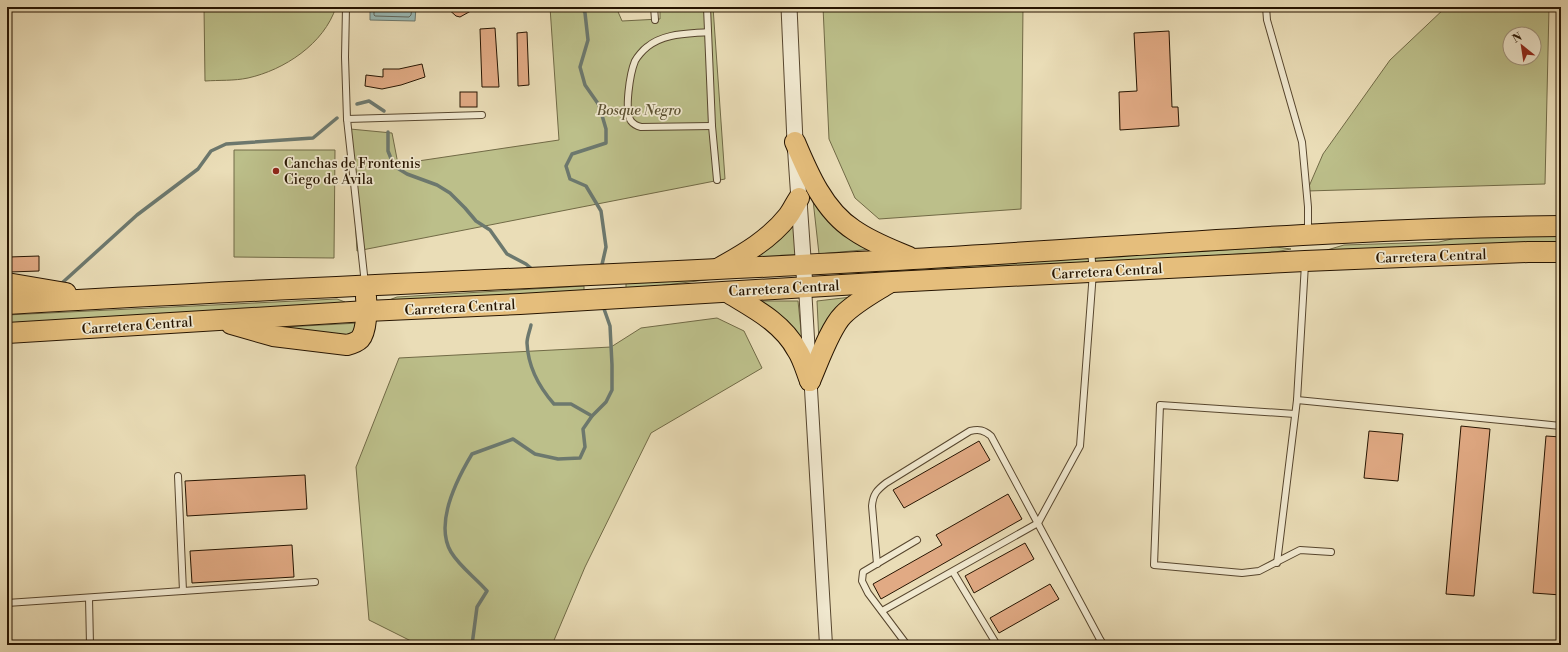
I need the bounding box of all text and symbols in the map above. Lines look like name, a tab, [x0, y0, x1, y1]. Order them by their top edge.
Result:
north arrow	[1502, 26, 1542, 66]
text: N	[1510, 30, 1525, 46]
park label: Bosque Negro	[596, 102, 681, 120]
place label: Canchas de Frontenis Ciego de Ávila	[284, 155, 421, 189]
marker: Canchas de Frontenis Ciego de Ávila	[271, 166, 281, 176]
street label: Carretera Central	[1375, 246, 1487, 268]
street label: Carretera Central	[1051, 260, 1163, 284]
street label: Carretera Central	[728, 277, 840, 301]
street label: Carretera Central	[404, 296, 516, 320]
street label: Carretera Central	[81, 313, 193, 339]

